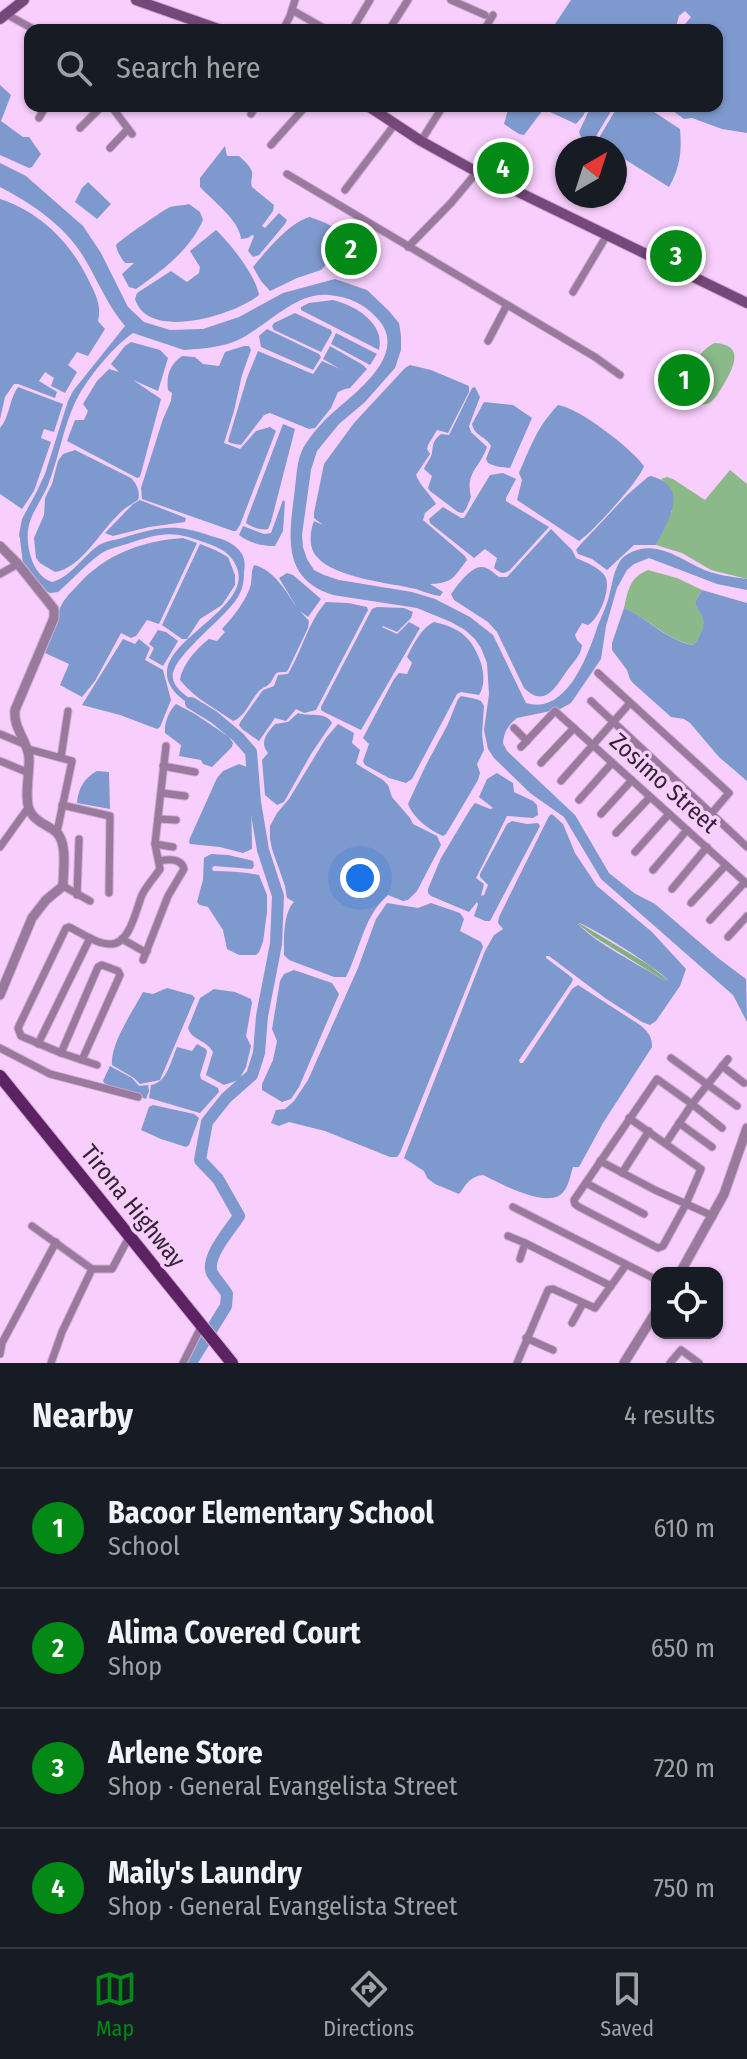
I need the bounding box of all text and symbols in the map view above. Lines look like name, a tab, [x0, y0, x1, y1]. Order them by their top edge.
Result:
search box	[24, 24, 723, 112]
icon: search	[52, 46, 96, 90]
text: Search here	[116, 50, 261, 86]
north arrow	[555, 136, 627, 208]
pin: 4	[477, 138, 529, 198]
pin: 2	[325, 219, 377, 279]
pin: 3	[650, 226, 702, 286]
pin: 1	[658, 350, 710, 410]
street label: Zosimo Street	[604, 727, 724, 839]
your location	[340, 858, 380, 898]
street label: Tirona Highway	[75, 1139, 191, 1273]
map controls	[651, 1267, 723, 1339]
button: locate	[651, 1267, 723, 1339]
text: Nearby	[32, 1395, 133, 1436]
text: 4 results	[624, 1400, 715, 1431]
text: Bacoor Elementary School	[108, 1495, 434, 1531]
text: 1	[53, 1513, 64, 1544]
text: 610 m	[653, 1513, 715, 1544]
text: School	[108, 1531, 180, 1562]
text: Alima Covered Court	[108, 1615, 360, 1651]
text: 2	[52, 1633, 64, 1664]
text: 650 m	[651, 1633, 715, 1664]
text: Shop	[108, 1651, 162, 1682]
text: Arlene Store	[108, 1735, 263, 1771]
text: 3	[52, 1753, 64, 1784]
text: 720 m	[654, 1753, 715, 1784]
text: Shop · General Evangelista Street	[108, 1771, 457, 1802]
text: Maily's Laundry	[108, 1855, 302, 1891]
text: 4	[51, 1873, 65, 1904]
text: 750 m	[653, 1873, 715, 1904]
text: Shop · General Evangelista Street	[108, 1891, 457, 1922]
tab: Map	[93, 1967, 137, 2042]
tab: Directions	[323, 1967, 414, 2042]
tab: Saved	[600, 1967, 654, 2042]

